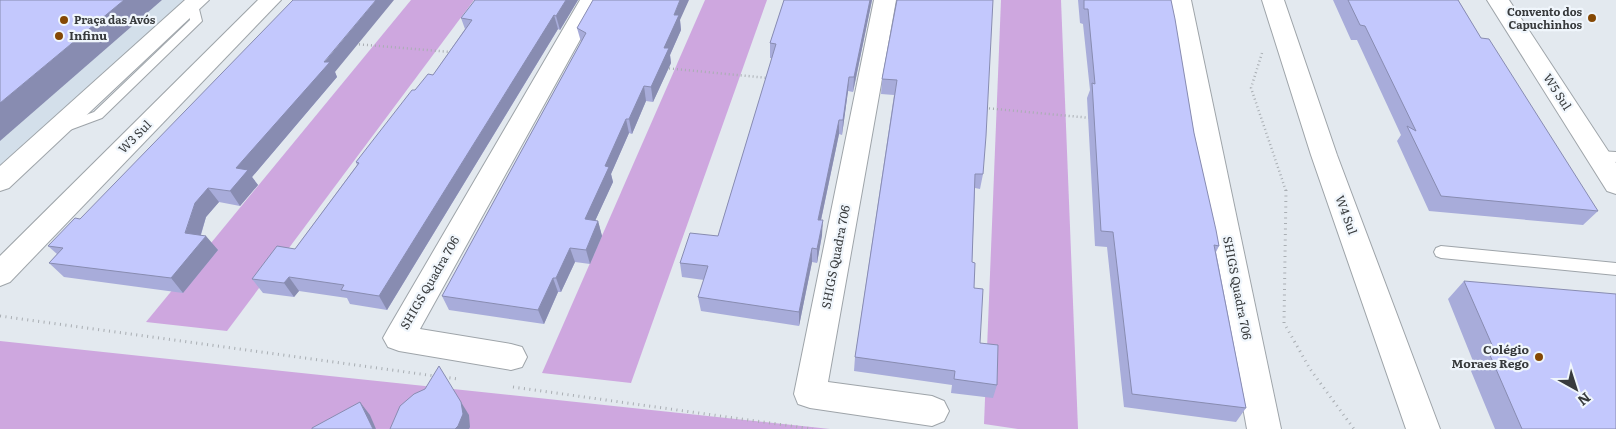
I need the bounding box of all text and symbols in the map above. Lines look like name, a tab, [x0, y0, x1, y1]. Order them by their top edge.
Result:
place label: Convento dos Capuchinhos	[1507, 3, 1583, 32]
place label: Praça das Avós	[74, 11, 156, 27]
marker: Convento dos Capuchinhos	[1586, 12, 1598, 24]
marker: Praça das Avós	[58, 14, 70, 26]
place label: Infinu	[69, 26, 107, 44]
marker: Infinu	[53, 30, 65, 42]
street label: W5 Sul	[1539, 70, 1576, 113]
street label: W3 Sul	[114, 116, 155, 157]
street label: W4 Sul	[1332, 192, 1362, 237]
street label: SHIGS Quadra 706	[816, 203, 854, 310]
street label: SHIGS Quadra 706	[395, 232, 463, 333]
street label: SHIGS Quadra 706	[1219, 234, 1257, 342]
place label: Colégio Moraes Rego	[1452, 340, 1530, 372]
marker: Colégio Moraes Rego	[1533, 351, 1545, 363]
north arrow	[1551, 364, 1601, 414]
text: N	[1574, 388, 1596, 412]

